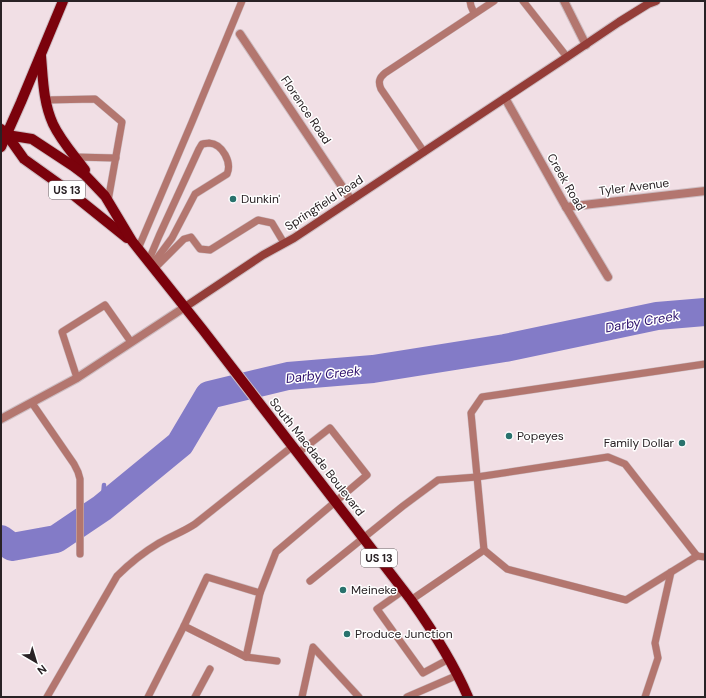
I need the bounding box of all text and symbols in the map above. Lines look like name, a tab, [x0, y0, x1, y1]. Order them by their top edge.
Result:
street label: Florence Road	[277, 73, 335, 147]
street label: Creek Road	[543, 150, 589, 214]
street label: Springfield Road	[282, 172, 366, 234]
street label: Tyler Avenue	[598, 175, 670, 199]
road number: US 13	[49, 181, 85, 199]
place label: Dunkin'	[241, 191, 280, 207]
marker: Dunkin'	[228, 194, 238, 204]
water label: Darby Creek	[604, 307, 681, 336]
water label: Darby Creek	[285, 362, 362, 387]
street label: South Macdade Boulevard	[266, 395, 368, 519]
place label: Popeyes	[517, 428, 564, 444]
marker: Popeyes	[504, 431, 514, 441]
place label: Family Dollar	[604, 435, 675, 451]
marker: Family Dollar	[677, 438, 687, 448]
road number: US 13	[361, 549, 397, 567]
place label: Meineke	[351, 582, 397, 598]
marker: Meineke	[338, 585, 348, 595]
place label: Produce Junction	[355, 626, 453, 642]
marker: Produce Junction	[342, 629, 352, 639]
north arrow	[16, 642, 56, 682]
text: N	[35, 662, 50, 678]

